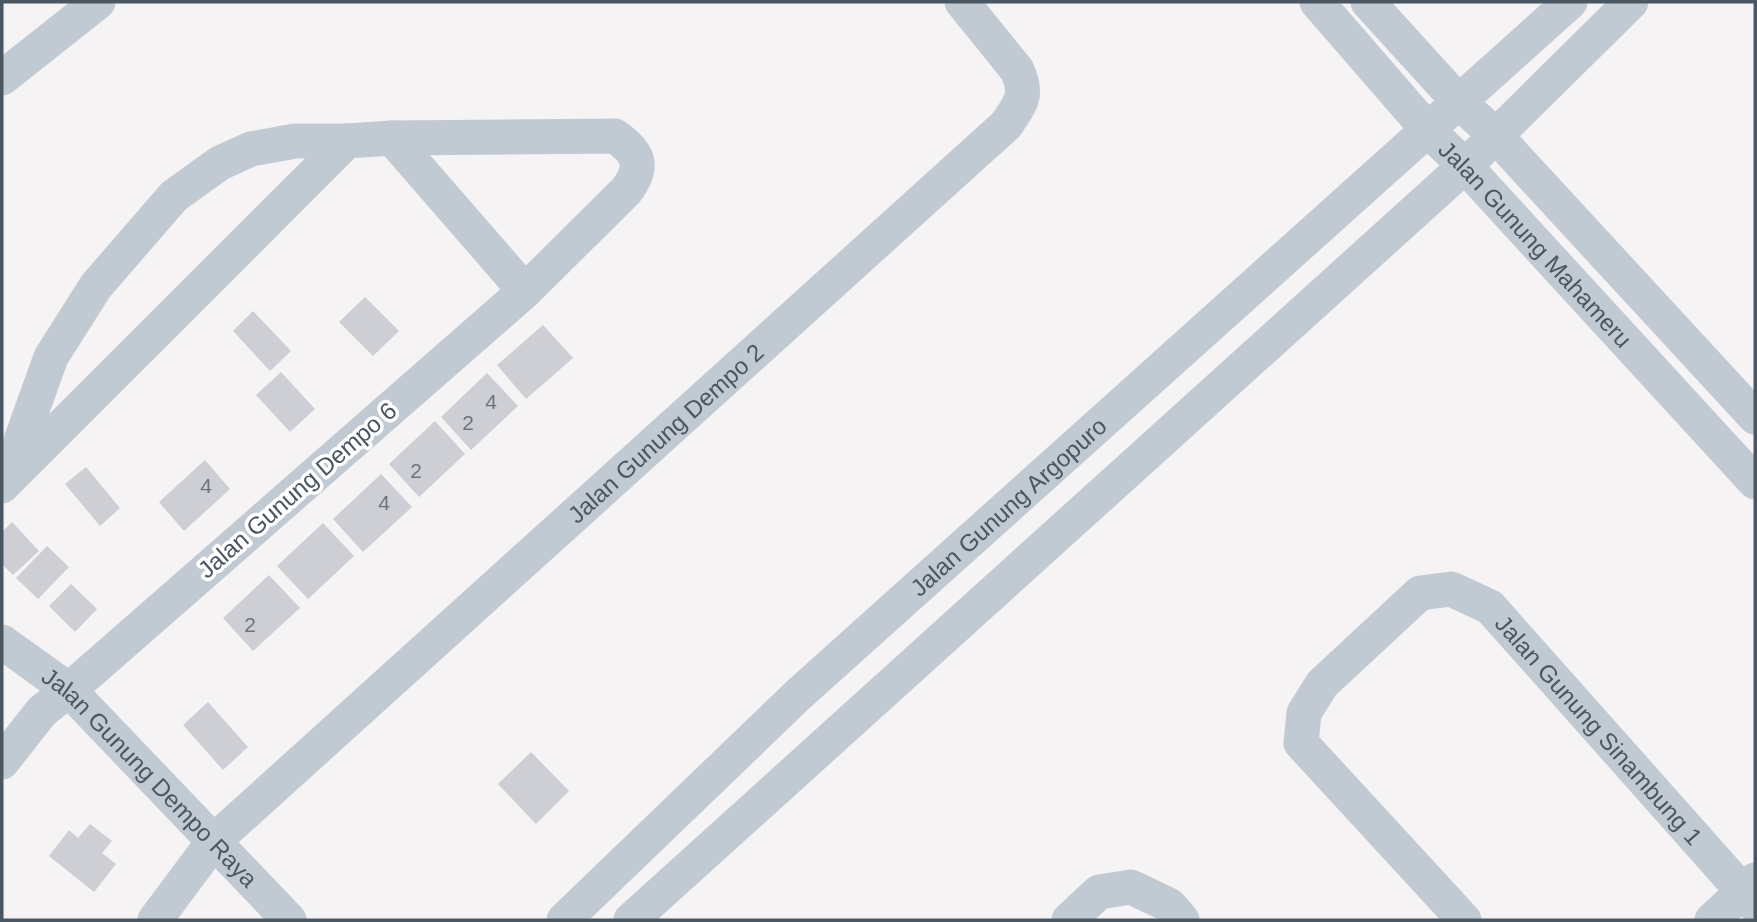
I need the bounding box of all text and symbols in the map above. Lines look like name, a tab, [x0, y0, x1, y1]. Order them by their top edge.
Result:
street label: Jalan Gunung Mahameru	[1434, 135, 1638, 352]
street label: Jalan Gunung Dempo 2	[562, 338, 768, 528]
house number: 4	[485, 390, 497, 413]
street label: Jalan Gunung Dempo 6	[192, 397, 402, 583]
house number: 2	[462, 411, 474, 434]
street label: Jalan Gunung Argopuro	[905, 412, 1112, 601]
house number: 2	[410, 459, 422, 482]
house number: 4	[200, 474, 212, 497]
house number: 4	[378, 491, 390, 514]
street label: Jalan Gunung Sinambung 1	[1490, 609, 1708, 850]
house number: 2	[244, 613, 256, 636]
street label: Jalan Gunung Dempo Raya	[37, 662, 264, 893]

